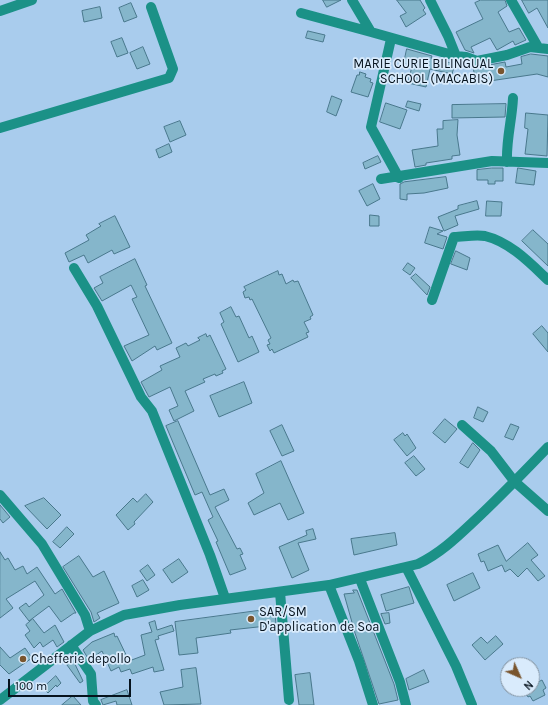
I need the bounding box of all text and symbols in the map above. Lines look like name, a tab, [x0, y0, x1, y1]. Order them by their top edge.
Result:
place label: MARIE CURIE BILINGUAL SCHOOL (MACABIS)	[353, 56, 493, 87]
marker: MARIE CURIE BILINGUAL SCHOOL (MACABIS)	[496, 66, 506, 76]
place label: SAR/SM D'application de Soa	[259, 604, 379, 635]
marker: SAR/SM D'application de Soa	[246, 614, 256, 624]
place label: Chefferie depollo	[31, 651, 131, 667]
marker: Chefferie depollo	[18, 654, 28, 664]
north arrow	[500, 657, 540, 697]
scale bar	[10, 671, 133, 697]
text: N	[521, 678, 536, 693]
text: 100 m	[15, 679, 47, 693]

